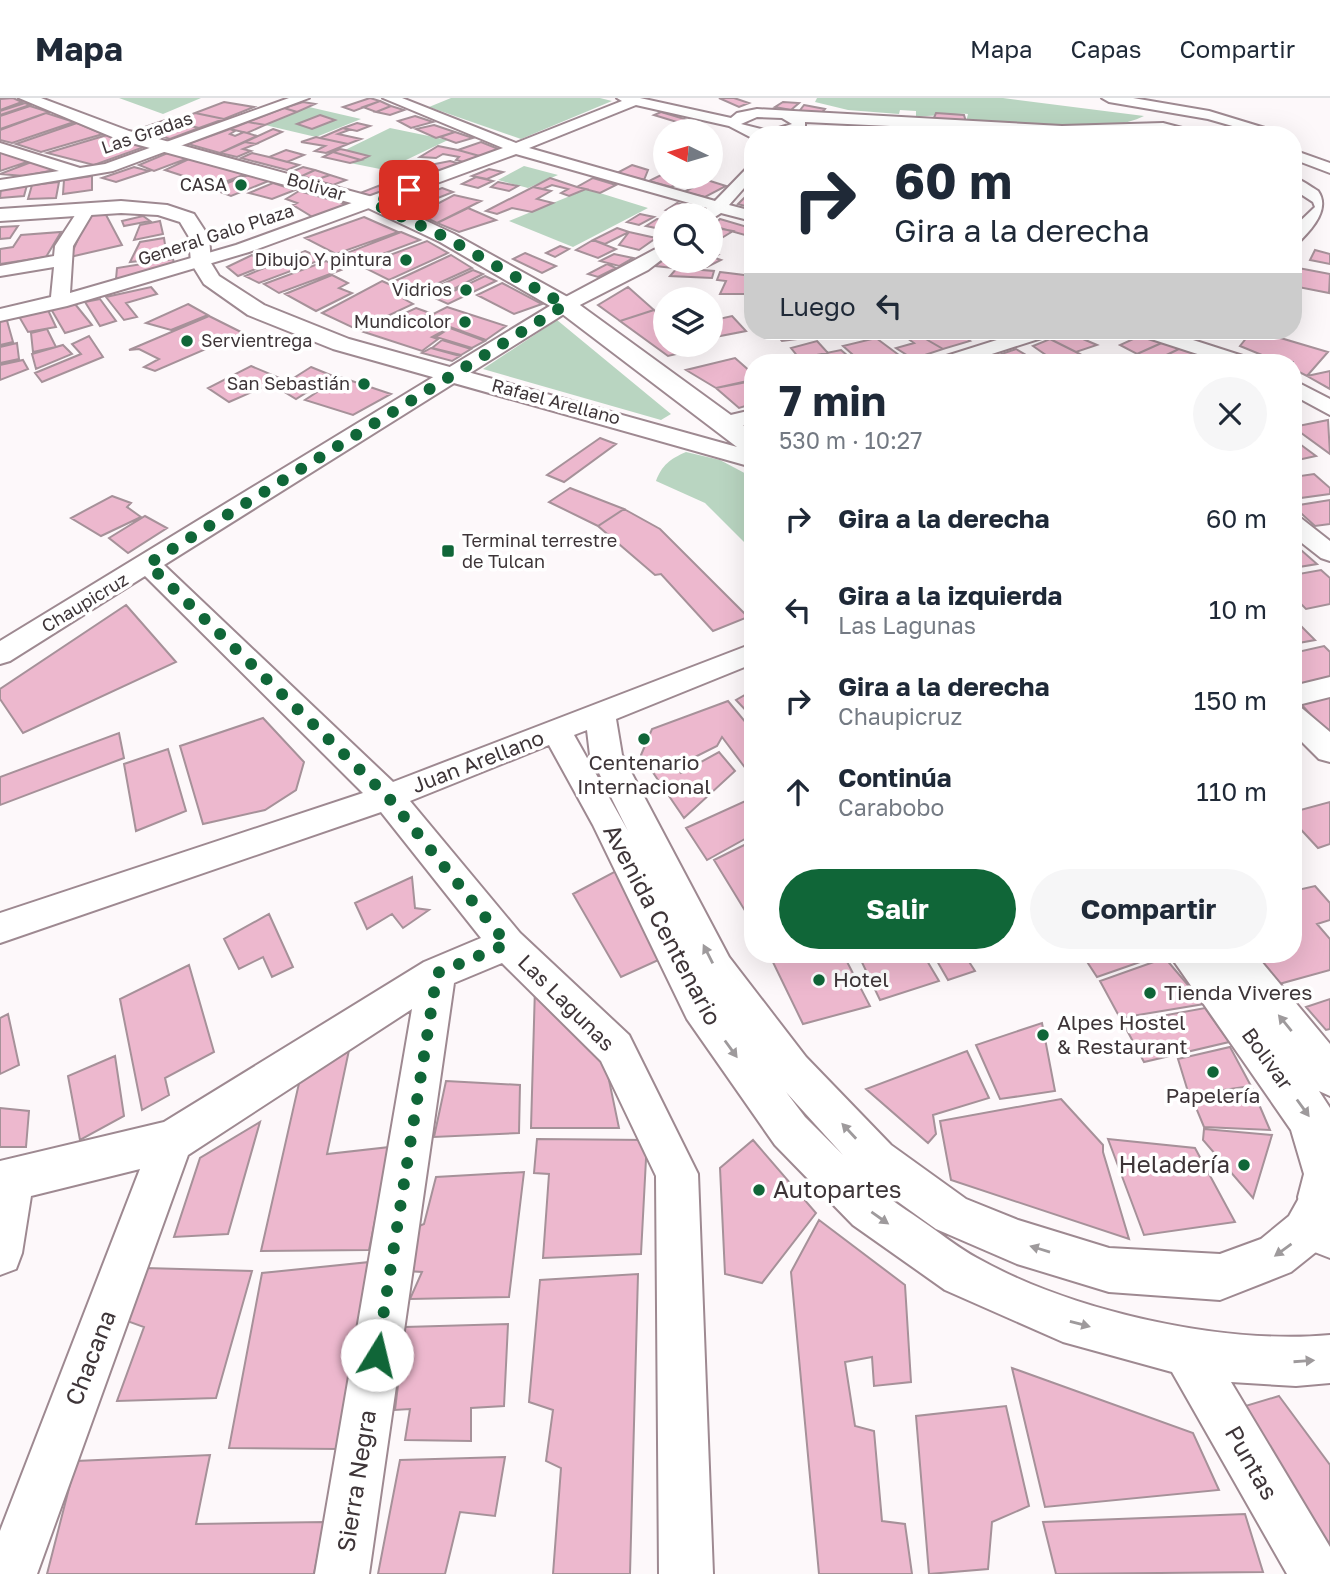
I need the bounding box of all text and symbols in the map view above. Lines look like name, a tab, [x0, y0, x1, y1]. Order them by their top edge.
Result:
text: Mapa	[35, 29, 123, 68]
text: Mapa	[970, 34, 1033, 63]
text: Capas	[1071, 34, 1141, 63]
text: Compartir	[1179, 34, 1295, 63]
street label: Las Gradas	[98, 106, 195, 158]
north arrow	[653, 119, 723, 189]
map controls	[653, 119, 723, 357]
text: 60 m	[894, 151, 1012, 210]
icon: right	[779, 154, 870, 245]
pin	[379, 160, 439, 220]
street label: Bolivar	[284, 167, 348, 205]
icon: arrive	[390, 171, 428, 209]
place label: CASA	[180, 173, 227, 195]
marker: CASA	[233, 177, 249, 193]
street label: General Galo Plaza	[135, 198, 296, 270]
button: search	[653, 203, 723, 273]
text: Gira a la derecha	[894, 211, 1150, 249]
place label: Dibujo Y pintura	[255, 248, 392, 270]
marker: Dibujo Y pintura	[398, 252, 414, 268]
place label: Vidrios	[392, 278, 452, 300]
marker: Vidrios	[458, 282, 474, 298]
button: layers	[653, 287, 723, 357]
icon: left	[870, 287, 908, 325]
text: Luego	[779, 291, 856, 322]
place label: Mundicolor	[354, 310, 451, 332]
marker: Mundicolor	[457, 314, 473, 330]
place label: Servientrega	[201, 329, 312, 351]
marker: Servientrega	[179, 333, 195, 349]
place label: San Sebastián	[227, 372, 350, 394]
street label: Rafael Arellano	[490, 373, 623, 429]
text: 7 min	[779, 375, 886, 425]
marker: San Sebastián	[356, 376, 372, 392]
button: close	[1193, 377, 1267, 451]
text: 530 m · 10:27	[779, 426, 922, 454]
icon: right	[779, 500, 817, 538]
text: Gira a la derecha	[838, 503, 1050, 534]
text: 60 m	[1206, 503, 1267, 534]
place label: Terminal terrestre de Tulcan	[462, 529, 617, 572]
marker: Terminal terrestre de Tulcan	[440, 543, 456, 559]
street label: Chaupicruz	[37, 568, 132, 637]
text: Gira a la izquierda	[838, 580, 1062, 611]
icon: left	[779, 591, 817, 629]
text: 10 m	[1209, 594, 1267, 625]
text: Las Lagunas	[838, 611, 976, 639]
text: Gira a la derecha	[838, 671, 1050, 702]
icon: right	[779, 682, 817, 720]
text: 150 m	[1194, 685, 1267, 716]
text: Chaupicruz	[838, 702, 962, 730]
street label: Juan Arellano	[408, 724, 547, 798]
marker: Centenario Internacional	[636, 731, 652, 747]
place label: Centenario Internacional	[577, 749, 711, 799]
text: Continúa	[838, 762, 952, 793]
icon: ahead	[779, 773, 817, 811]
text: 110 m	[1196, 776, 1267, 807]
text: Carabobo	[838, 793, 944, 821]
street label: Avenida Centenario	[598, 819, 729, 1030]
button: Salir	[779, 869, 1016, 949]
button: Compartir	[1030, 869, 1267, 949]
one-way arrow	[702, 944, 714, 963]
street label: Las Lagunas	[513, 949, 620, 1056]
place label: Hotel	[833, 966, 889, 992]
marker: Hotel	[811, 972, 827, 988]
place label: Tienda Viveres	[1164, 979, 1312, 1005]
marker: Tienda Viveres	[1142, 985, 1158, 1001]
place label: Alpes Hostel & Restaurant	[1057, 1009, 1188, 1059]
one-way arrow	[1278, 1014, 1293, 1032]
street label: Bolivar	[1237, 1022, 1299, 1094]
marker: Alpes Hostel & Restaurant	[1035, 1027, 1051, 1043]
one-way arrow	[723, 1040, 737, 1058]
marker: Papelería	[1205, 1064, 1221, 1080]
place label: Papelería	[1166, 1082, 1260, 1108]
one-way arrow	[1295, 1098, 1310, 1116]
one-way arrow	[841, 1122, 857, 1140]
place label: Heladería	[1119, 1149, 1230, 1178]
marker: Heladería	[1236, 1157, 1252, 1173]
place label: Autopartes	[773, 1174, 902, 1203]
marker: Autopartes	[751, 1182, 767, 1198]
one-way arrow	[871, 1211, 889, 1225]
one-way arrow	[1274, 1242, 1292, 1257]
one-way arrow	[1029, 1243, 1050, 1253]
street label: Chacana	[58, 1306, 121, 1409]
position arrow	[340, 1318, 414, 1392]
one-way arrow	[1070, 1319, 1092, 1330]
one-way arrow	[1293, 1355, 1315, 1366]
street label: Sierra Negra	[330, 1408, 381, 1554]
street label: Puntas	[1220, 1420, 1285, 1504]

